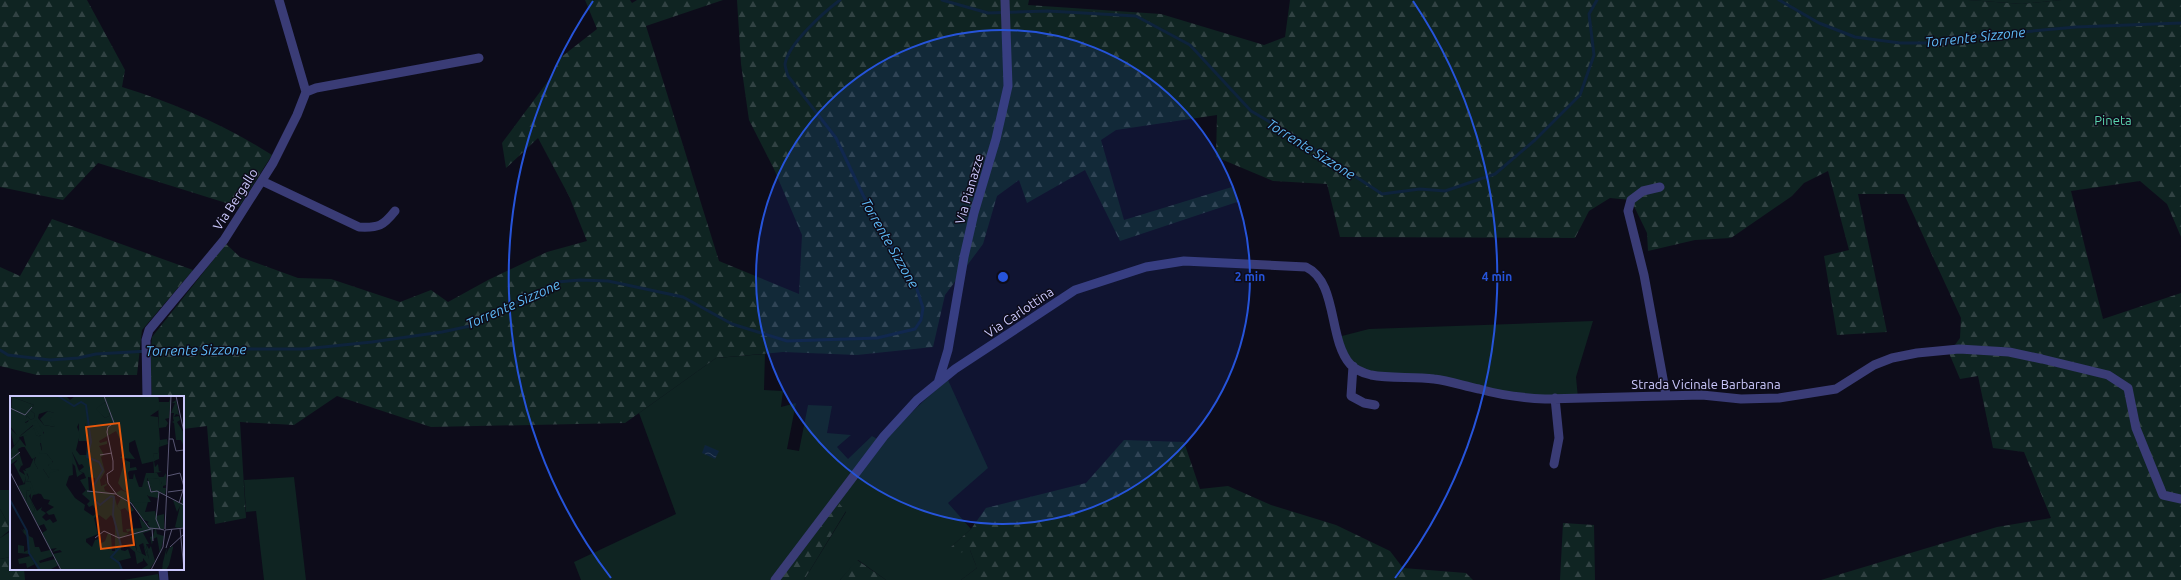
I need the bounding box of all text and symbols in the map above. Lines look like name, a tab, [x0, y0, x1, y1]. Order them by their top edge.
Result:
water label: Torrente Sizzone	[1924, 24, 2026, 50]
park label: Pineta	[2094, 113, 2132, 127]
water label: Torrente Sizzone	[1264, 115, 1358, 183]
street label: Via Pianazze	[952, 152, 986, 226]
street label: Via Bergallo	[210, 166, 260, 232]
water label: Torrente Sizzone	[858, 195, 922, 291]
centre of rings	[996, 270, 1010, 284]
text: 2 min	[1235, 270, 1265, 283]
text: 4 min	[1482, 270, 1512, 283]
water label: Torrente Sizzone	[464, 276, 562, 332]
street label: Via Carlottina	[982, 284, 1056, 340]
water label: Torrente Sizzone	[145, 341, 247, 359]
street label: Strada Vicinale Barbarana	[1631, 377, 1781, 391]
inset map	[10, 396, 184, 570]

